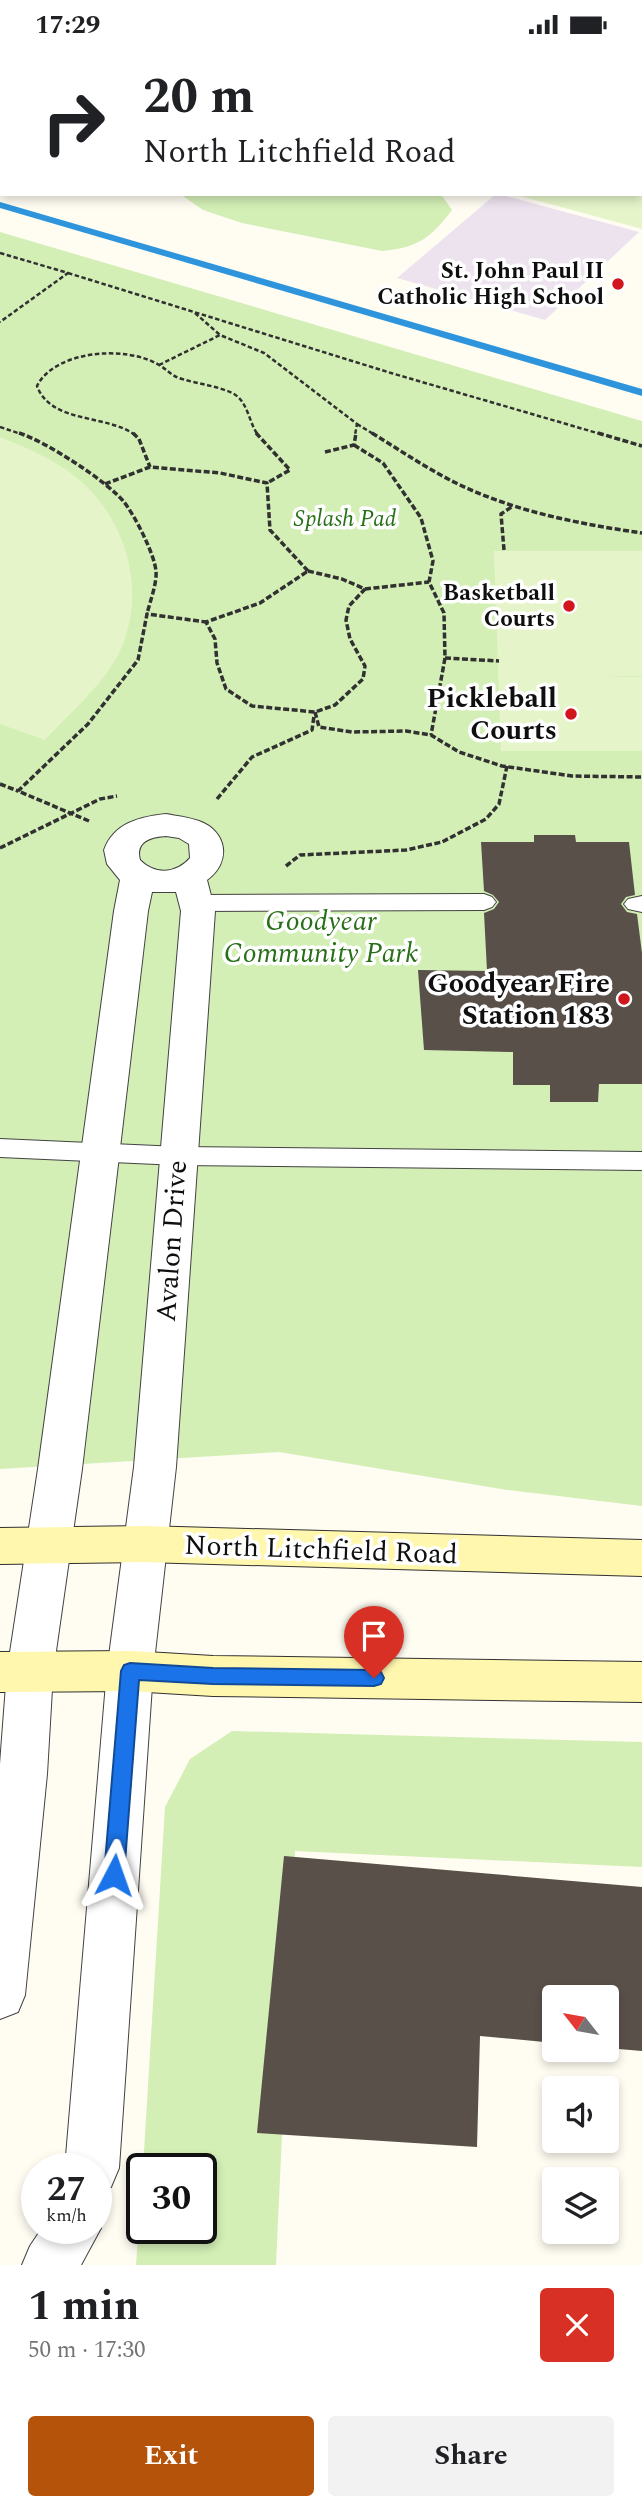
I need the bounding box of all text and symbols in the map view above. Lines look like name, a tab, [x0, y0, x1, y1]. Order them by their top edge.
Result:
text: 17:29	[35, 5, 100, 45]
text: 20 m	[143, 60, 254, 135]
icon: right	[28, 77, 119, 168]
text: North Litchfield Road	[143, 128, 456, 177]
place label: St. John Paul II Catholic High School	[377, 254, 604, 315]
marker: St. John Paul II Catholic High School	[610, 276, 626, 292]
park label: Splash Pad	[294, 502, 396, 537]
place label: Basketball Courts	[443, 576, 555, 637]
marker: Basketball Courts	[561, 598, 577, 614]
place label: Pickleball Courts	[427, 677, 557, 752]
marker: Pickleball Courts	[563, 706, 579, 722]
park label: Goodyear Community Park	[224, 900, 418, 975]
place label: Goodyear Fire Station 183	[427, 962, 610, 1037]
marker: Goodyear Fire Station 183	[616, 991, 632, 1007]
street label: Avalon Drive	[145, 1159, 199, 1323]
street label: North Litchfield Road	[184, 1524, 458, 1576]
pin	[344, 1606, 404, 1678]
icon: arrive	[355, 1617, 393, 1655]
position arrow	[77, 1838, 151, 1912]
north arrow	[542, 1985, 620, 2061]
map controls	[542, 1985, 619, 2244]
button: sound	[542, 2076, 619, 2153]
speed limit sign: 30	[126, 2153, 217, 2244]
text: 27	[47, 2163, 86, 2216]
button: layers	[542, 2167, 619, 2244]
text: km/h	[46, 2202, 87, 2229]
text: 1 min	[28, 2275, 140, 2338]
button: close	[540, 2288, 614, 2362]
text: 50 m · 17:30	[28, 2333, 146, 2368]
button: Exit	[28, 2416, 314, 2496]
button: Share	[328, 2416, 614, 2496]

